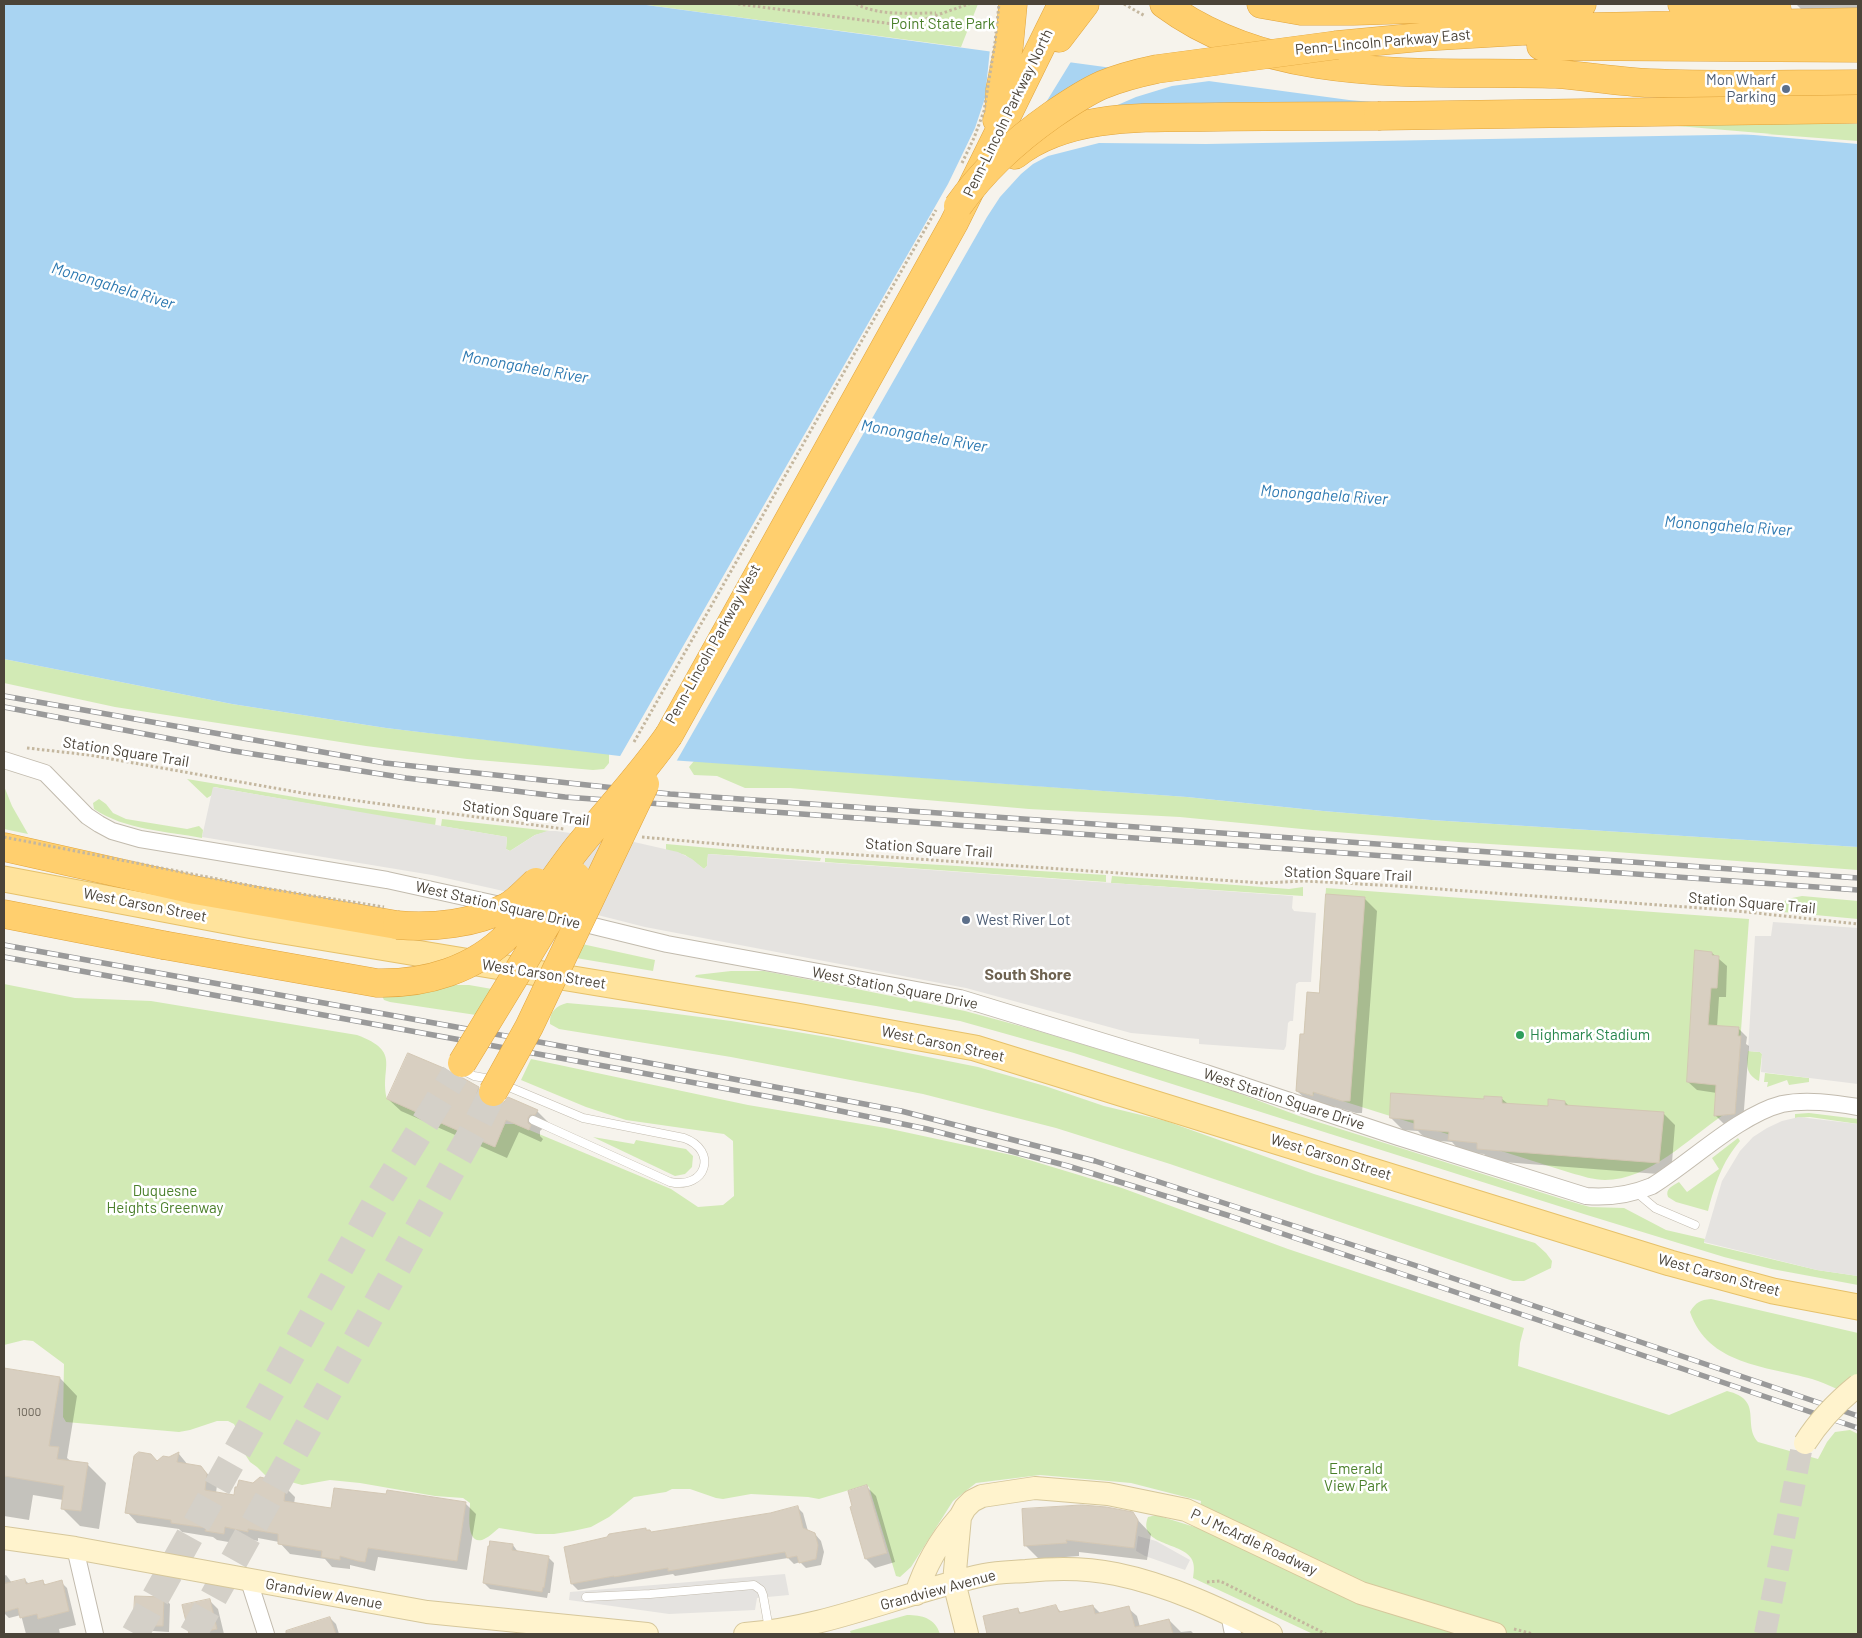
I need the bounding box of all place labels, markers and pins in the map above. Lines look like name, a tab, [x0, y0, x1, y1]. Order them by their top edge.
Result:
place label: Mon Wharf Parking	[1706, 71, 1776, 106]
marker: Mon Wharf Parking	[1780, 83, 1792, 95]
place label: West River Lot	[976, 911, 1070, 929]
marker: West River Lot	[960, 914, 972, 926]
place label: Highmark Stadium	[1530, 1026, 1650, 1044]
marker: Highmark Stadium	[1514, 1029, 1526, 1041]

